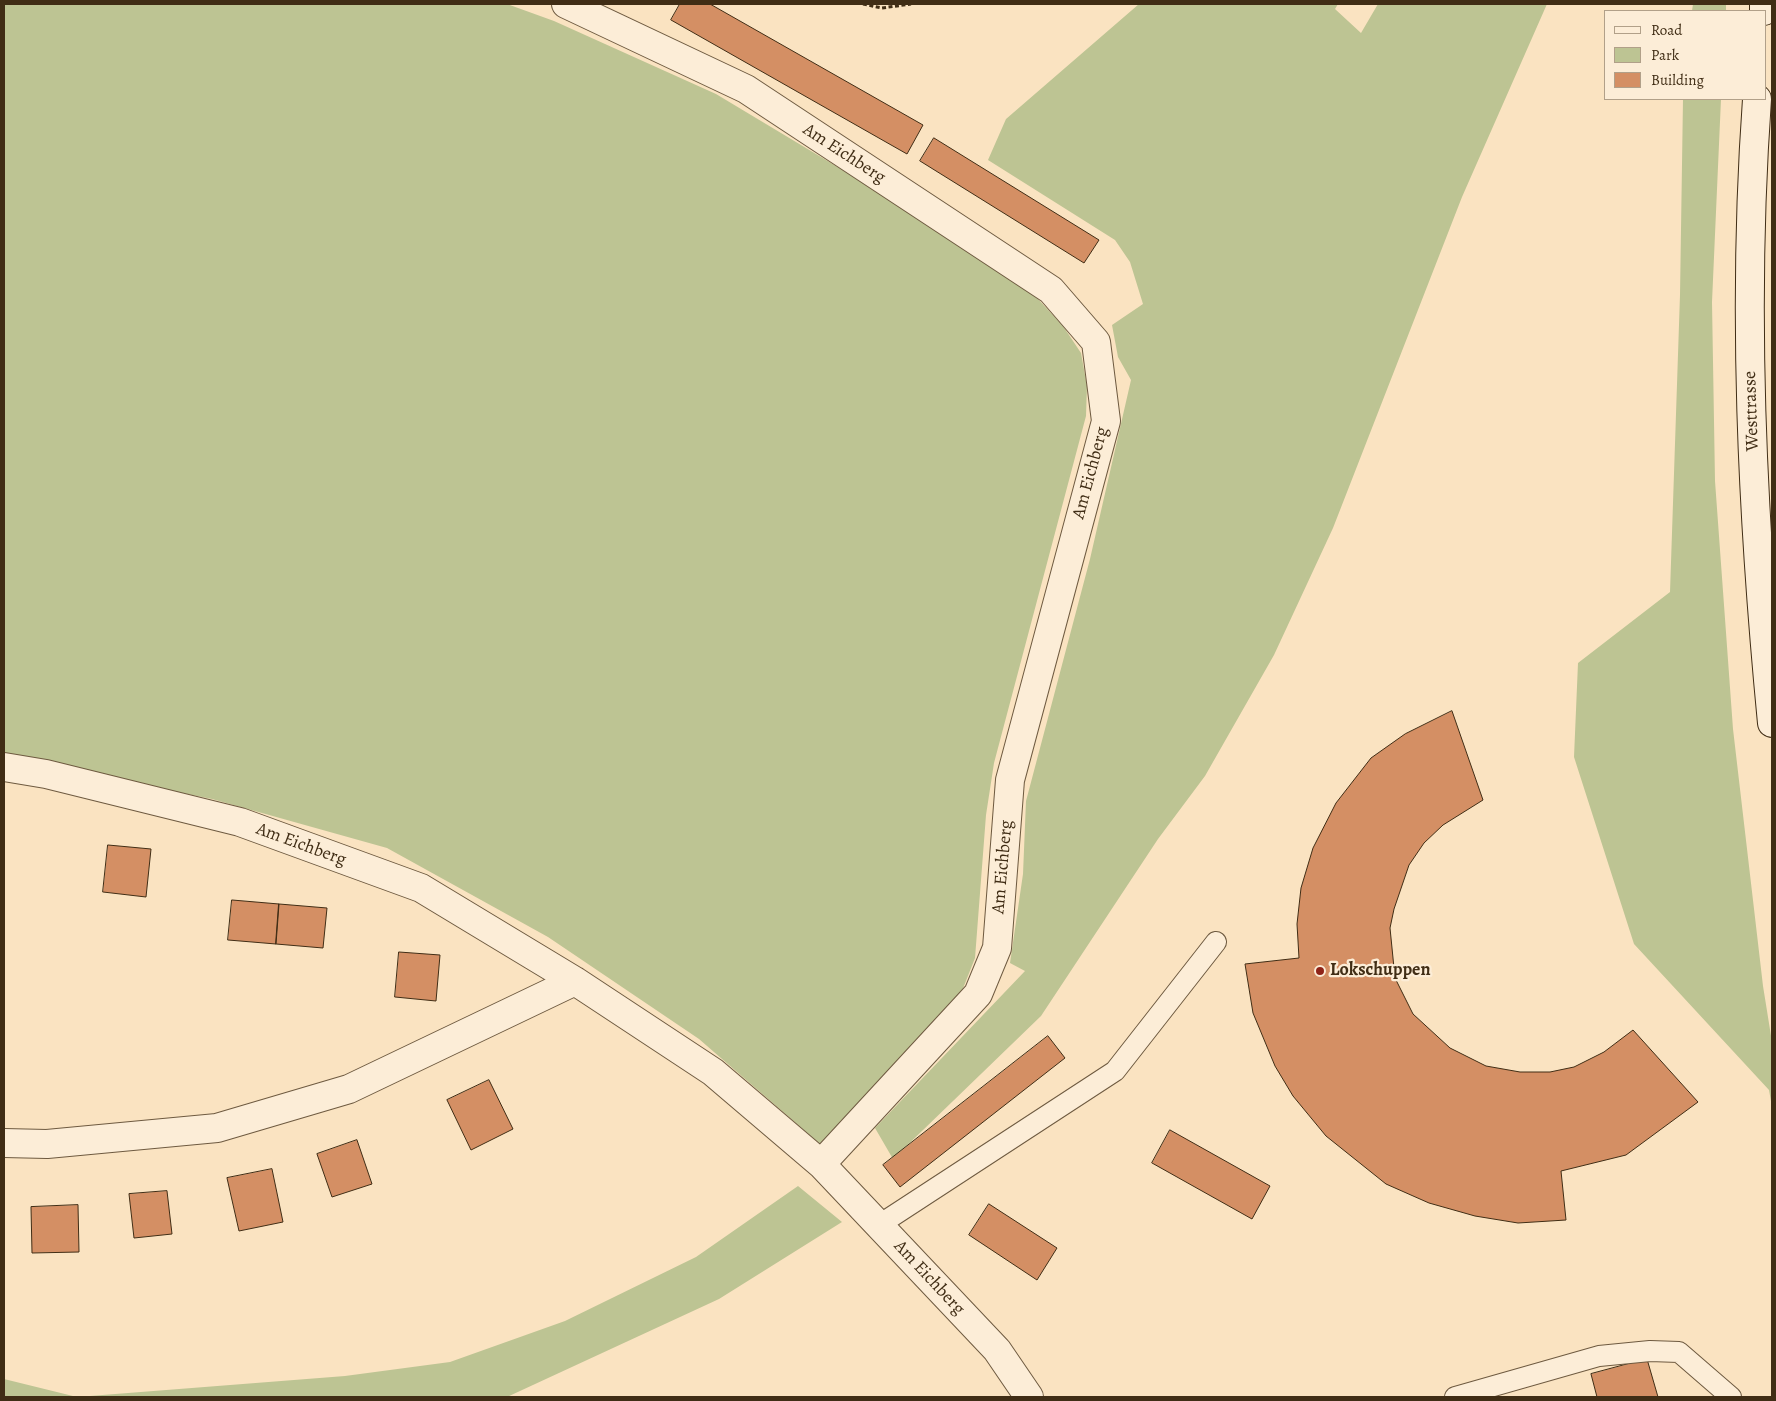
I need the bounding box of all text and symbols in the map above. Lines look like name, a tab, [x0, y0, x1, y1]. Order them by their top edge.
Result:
legend	[1604, 10, 1766, 100]
text: Road	[1651, 20, 1682, 40]
text: Park	[1651, 45, 1679, 65]
text: Building	[1651, 70, 1704, 90]
street label: Am Eichberg	[799, 119, 889, 189]
street label: Westtrasse	[1740, 371, 1764, 451]
street label: Am Eichberg	[1068, 425, 1114, 521]
street label: Am Eichberg	[253, 819, 349, 871]
street label: Am Eichberg	[988, 819, 1018, 915]
place label: Lokschuppen	[1330, 960, 1431, 982]
marker: Lokschuppen	[1314, 965, 1326, 977]
street label: Am Eichberg	[889, 1236, 969, 1320]

